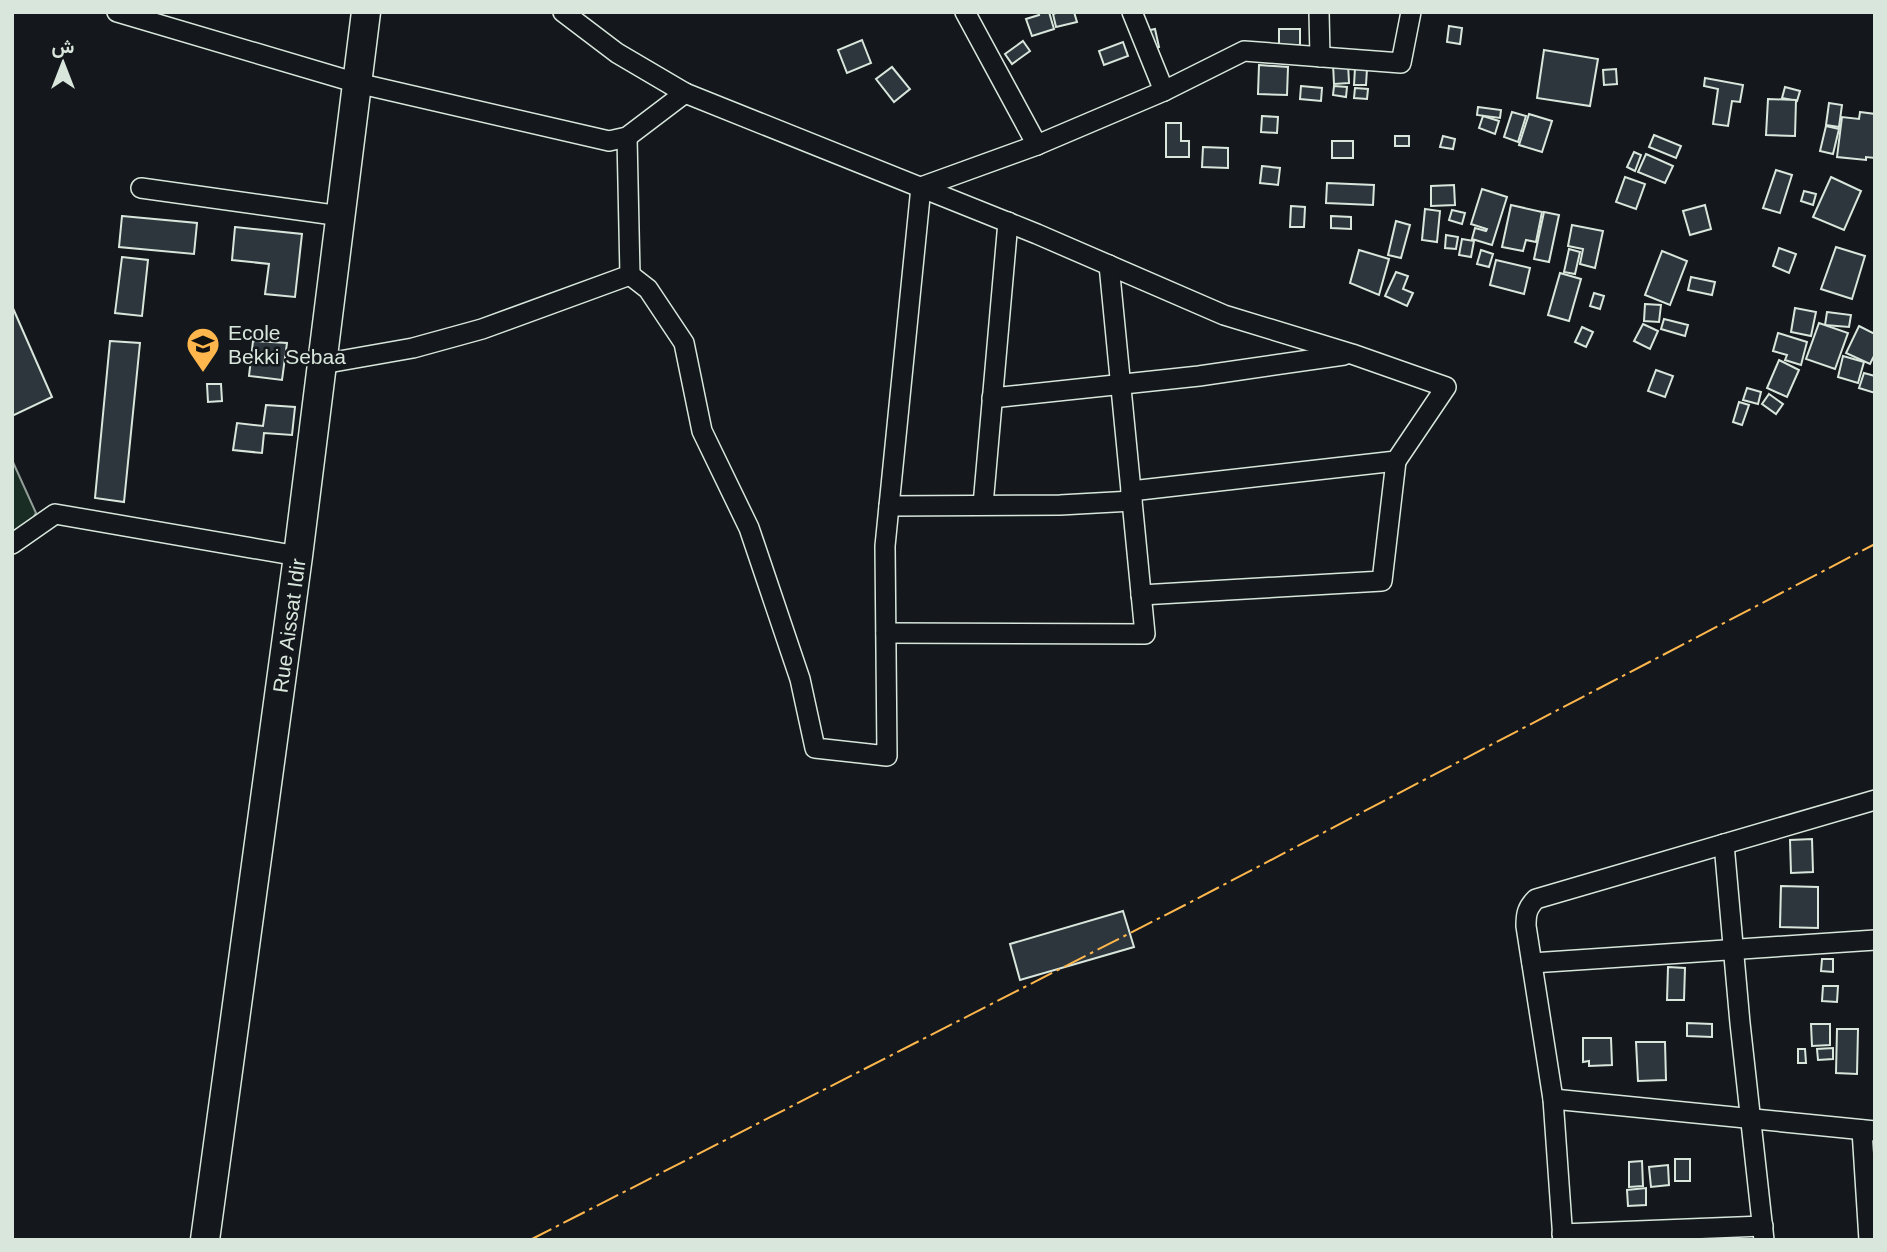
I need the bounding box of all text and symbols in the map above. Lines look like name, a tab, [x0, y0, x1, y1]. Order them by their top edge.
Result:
north arrow	[28, 28, 98, 98]
text: ش	[52, 36, 75, 58]
place label: Ecole Bekki Sebaa	[228, 321, 346, 368]
school or university icon: Ecole Bekki Sebaa	[184, 325, 222, 374]
street label: Rue Aissat Idir	[268, 557, 309, 694]

